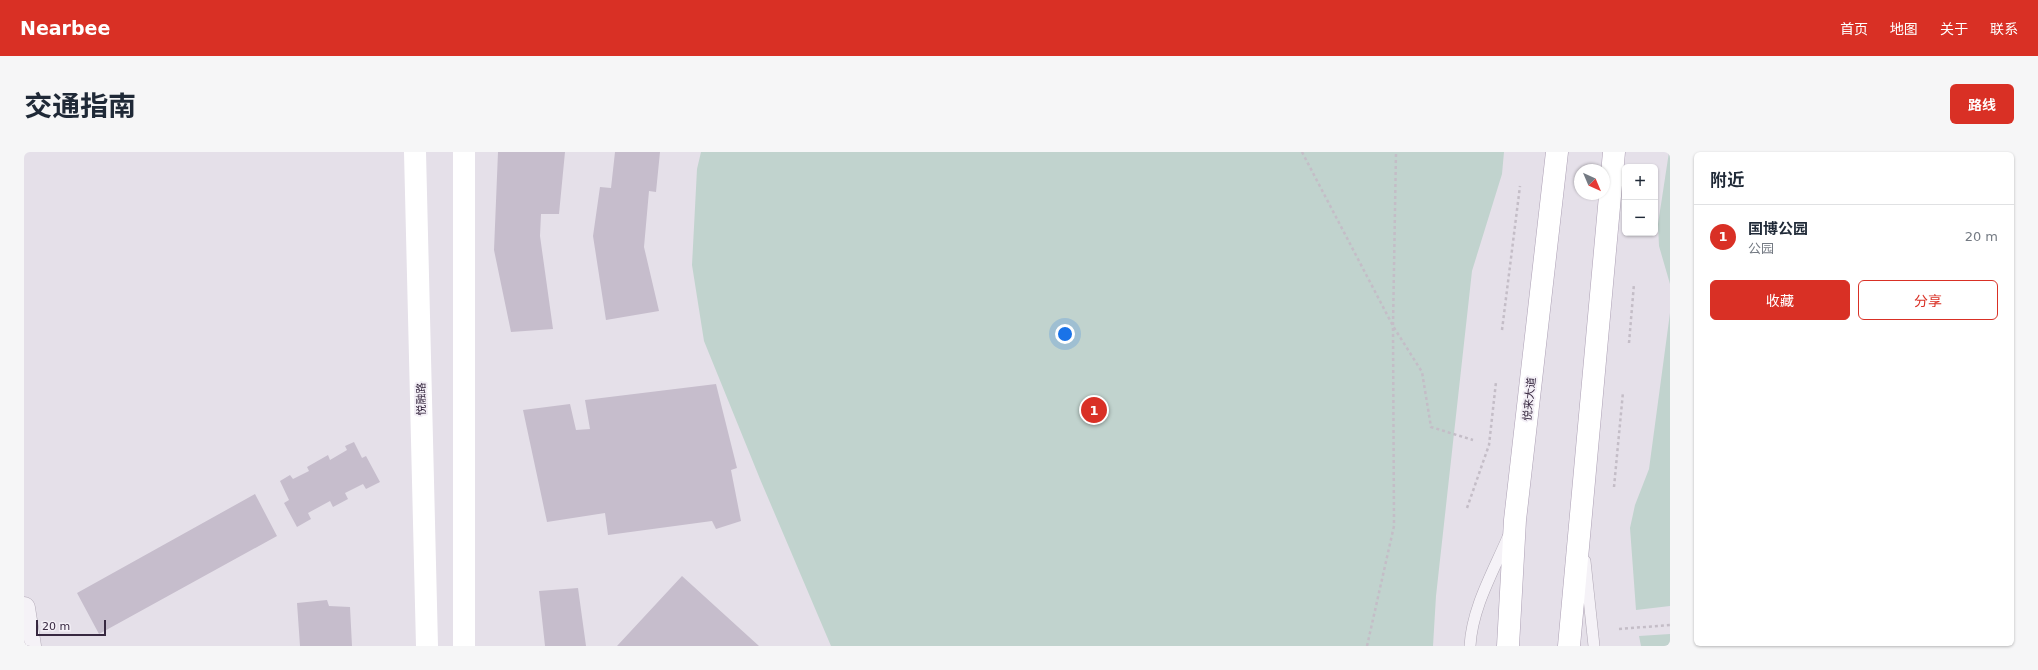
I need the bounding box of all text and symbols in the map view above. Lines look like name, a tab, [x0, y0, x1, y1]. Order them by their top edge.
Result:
text: Nearbee	[20, 17, 110, 39]
text: 首页	[1840, 21, 1868, 37]
text: 地图	[1890, 21, 1918, 37]
text: 关于	[1940, 21, 1968, 37]
text: 联系	[1990, 21, 2018, 37]
button: 路线	[1950, 84, 2014, 124]
text: 交通指南	[24, 90, 136, 123]
north arrow	[1574, 164, 1610, 200]
map controls	[1622, 164, 1658, 236]
button: +	[1622, 164, 1658, 200]
text: 附近	[1710, 170, 1744, 190]
button: −	[1622, 200, 1658, 236]
text: 国博公园	[1748, 220, 1808, 238]
text: 1	[1718, 229, 1728, 244]
text: 20 m	[1965, 229, 1998, 244]
text: 公园	[1748, 241, 1774, 256]
button: 收藏	[1710, 280, 1850, 320]
button: 分享	[1858, 280, 1998, 320]
your location	[1055, 324, 1075, 344]
street label: 悦来大道	[1521, 376, 1538, 422]
street label: 悦融路	[415, 382, 428, 416]
pin: 1	[1081, 395, 1107, 425]
scale bar	[36, 618, 106, 637]
text: 20 m	[42, 620, 70, 633]

